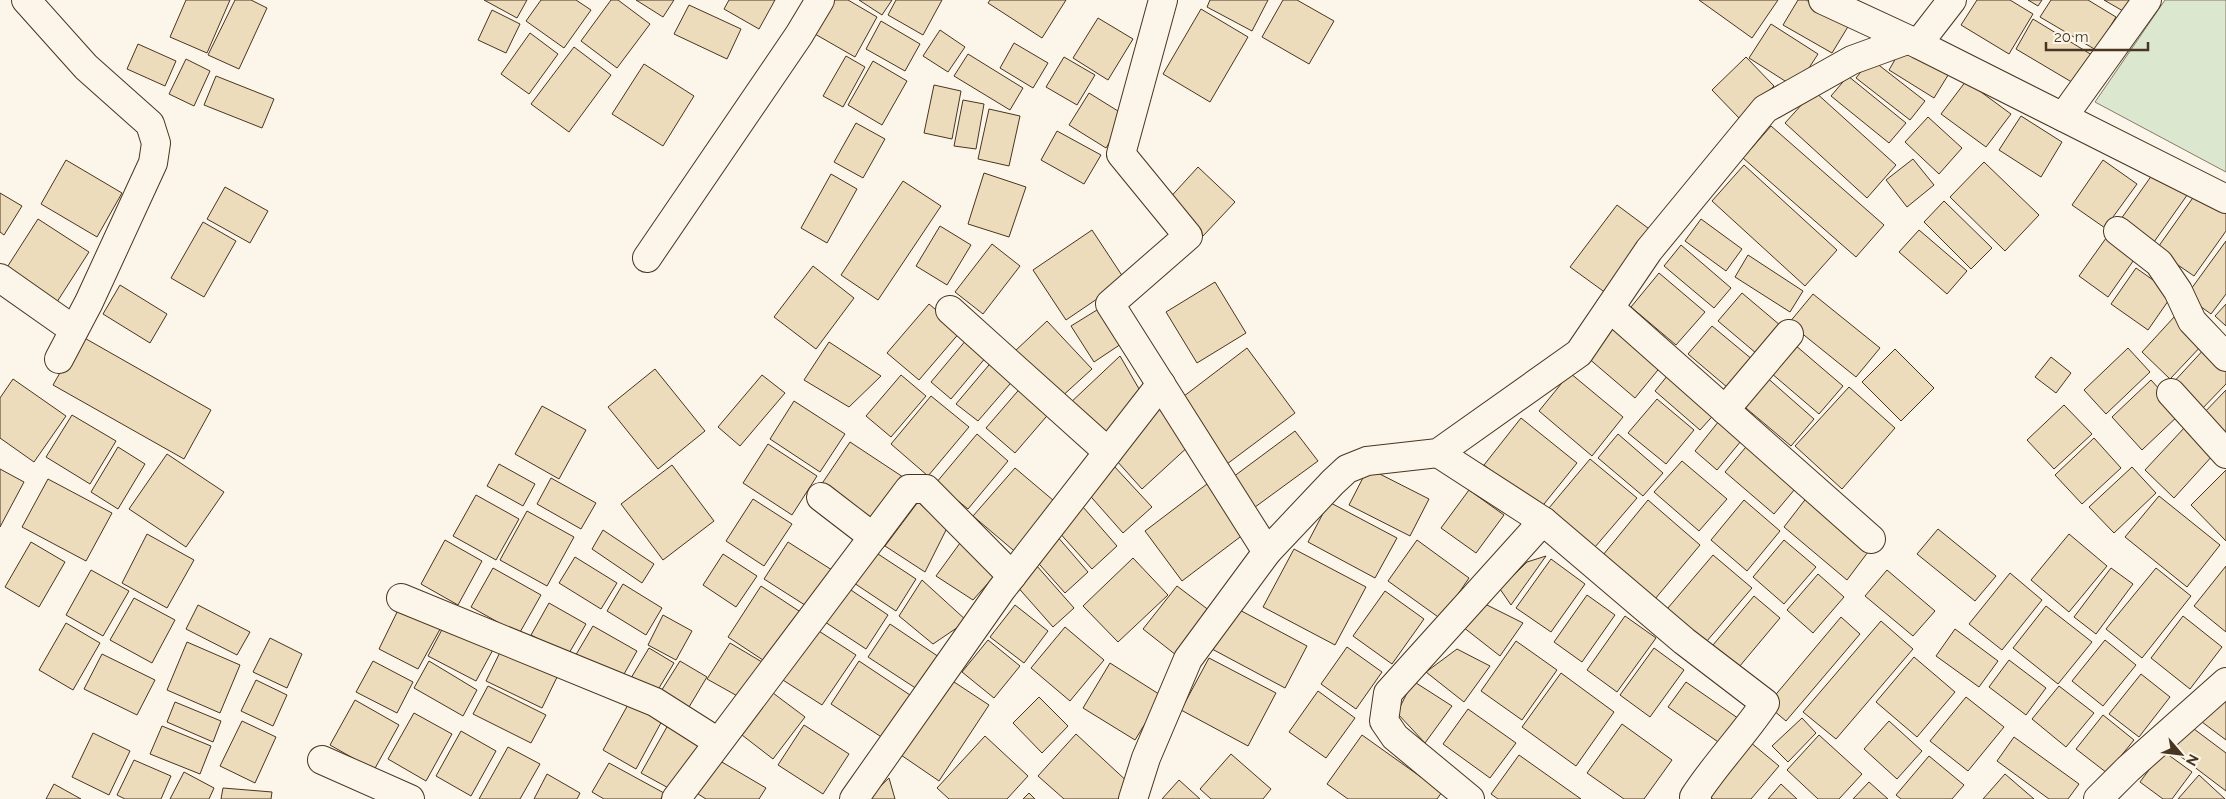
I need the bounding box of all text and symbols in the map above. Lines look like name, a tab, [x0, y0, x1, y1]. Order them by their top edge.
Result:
scale bar	[2046, 20, 2148, 52]
text: 20 m	[2054, 28, 2089, 46]
north arrow	[2156, 729, 2206, 779]
text: N	[2183, 752, 2202, 769]

